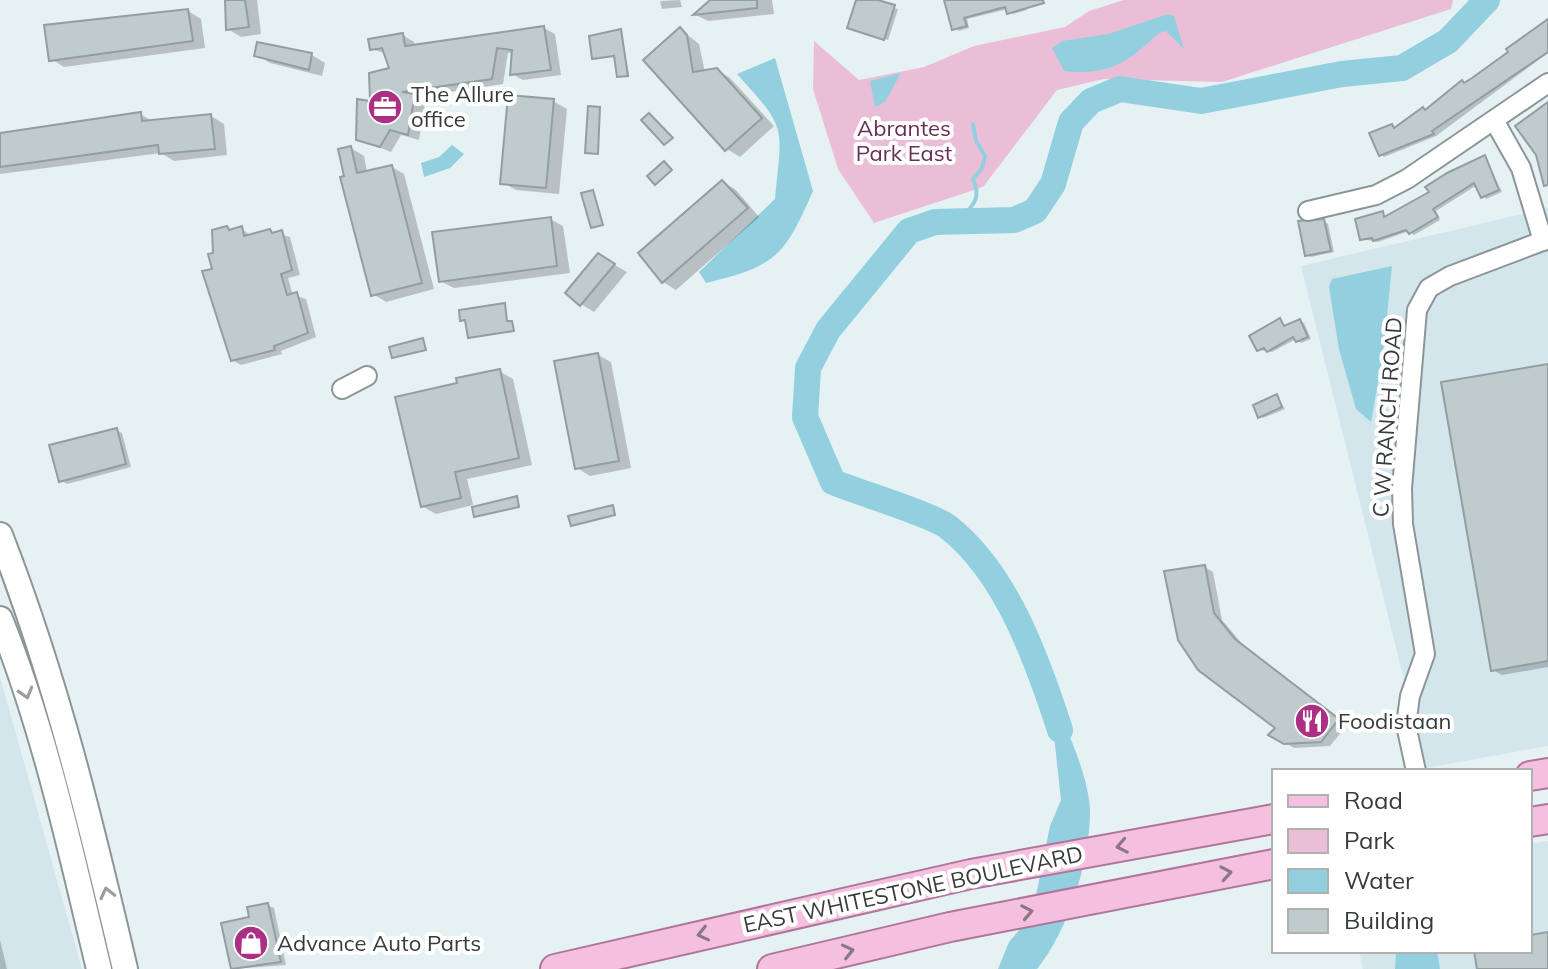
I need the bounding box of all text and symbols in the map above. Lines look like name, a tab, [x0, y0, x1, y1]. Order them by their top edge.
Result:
place label: The Allure office	[411, 80, 514, 133]
office icon: The Allure office	[366, 88, 404, 126]
park label: Abrantes Park East	[856, 114, 953, 167]
street label: C W RANCH ROAD	[1366, 316, 1408, 518]
one-way arrow	[17, 685, 33, 699]
restaurant icon: Foodistaan	[1293, 702, 1331, 740]
place label: Foodistaan	[1338, 707, 1451, 735]
legend	[1272, 769, 1532, 953]
text: Road	[1344, 785, 1403, 815]
text: Park	[1344, 825, 1395, 855]
one-way arrow	[1115, 836, 1129, 853]
street label: EAST WHITESTONE BOULEVARD	[741, 839, 1085, 939]
text: Water	[1344, 865, 1414, 895]
one-way arrow	[1219, 866, 1232, 883]
one-way arrow	[99, 887, 116, 900]
one-way arrow	[1020, 904, 1033, 921]
text: Building	[1344, 905, 1434, 935]
shop icon: Advance Auto Parts	[232, 924, 270, 962]
one-way arrow	[697, 925, 711, 942]
place label: Advance Auto Parts	[277, 929, 481, 957]
one-way arrow	[840, 944, 854, 961]

